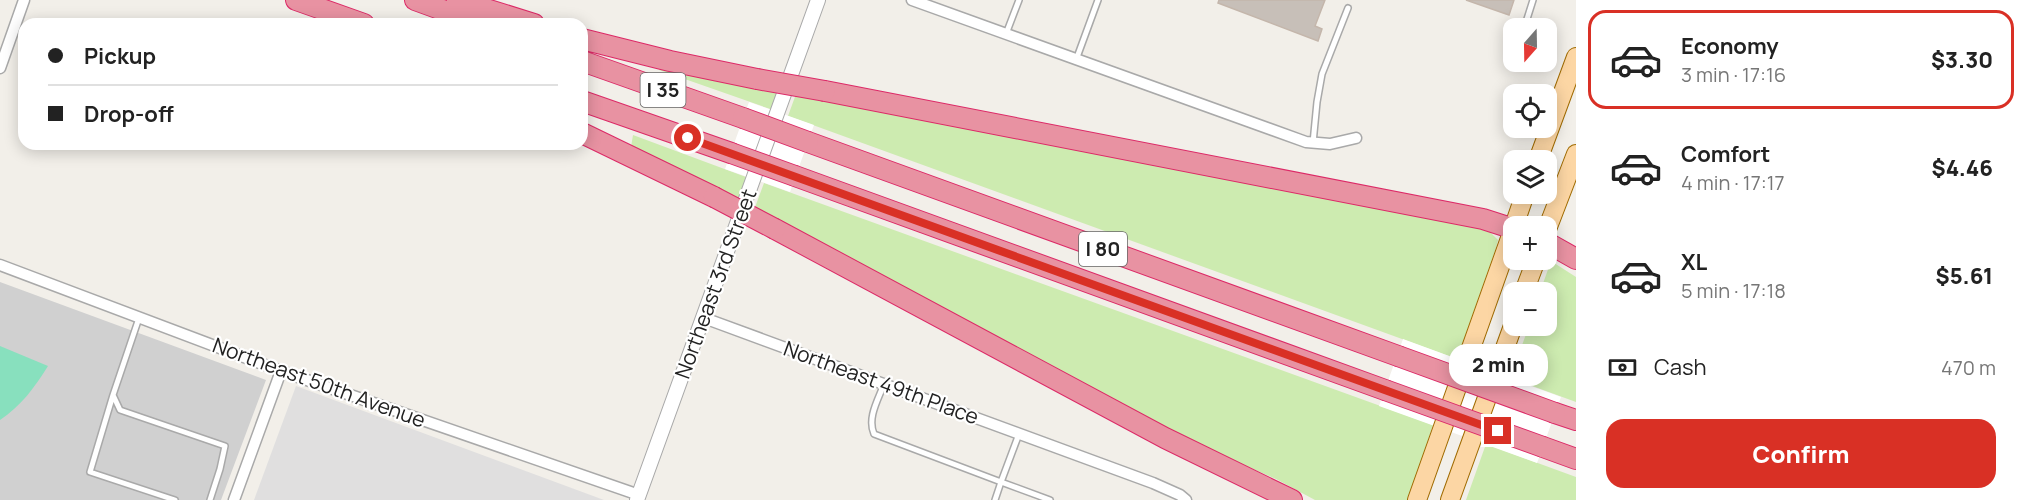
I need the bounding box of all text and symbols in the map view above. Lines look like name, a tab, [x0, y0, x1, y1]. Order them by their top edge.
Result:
north arrow	[1503, 18, 1557, 72]
map controls	[1503, 18, 1557, 336]
text: Economy	[1681, 31, 1779, 61]
icon: car	[1609, 33, 1663, 87]
text: Pickup	[84, 41, 156, 71]
text: $3.30	[1931, 45, 1993, 75]
text: 3 min · 17:16	[1681, 61, 1786, 88]
road number: I 35	[640, 73, 686, 107]
button: locate	[1503, 84, 1557, 138]
text: Drop-off	[84, 99, 174, 129]
route start	[674, 124, 701, 151]
text: Comfort	[1681, 139, 1770, 169]
icon: car	[1609, 141, 1663, 195]
button: layers	[1503, 150, 1557, 204]
text: $4.46	[1932, 153, 1993, 183]
text: 4 min · 17:17	[1681, 169, 1785, 196]
street label: Northeast 3rd Street	[668, 185, 762, 382]
button: +	[1503, 216, 1557, 270]
road number: I 80	[1079, 232, 1127, 266]
text: XL	[1681, 247, 1707, 277]
icon: car	[1609, 249, 1663, 303]
text: $5.61	[1936, 261, 1993, 291]
text: 5 min · 17:18	[1681, 277, 1786, 304]
button: −	[1503, 282, 1557, 336]
street label: Northeast 50th Avenue	[209, 331, 430, 434]
street label: Northeast 49th Place	[780, 334, 983, 430]
callout: 2 min	[1448, 344, 1547, 386]
text: 2 min	[1472, 351, 1525, 378]
icon: cash	[1606, 351, 1639, 384]
text: Cash	[1654, 352, 1707, 382]
text: 470 m	[1941, 354, 1996, 381]
route end	[1484, 417, 1511, 444]
button: Confirm	[1606, 419, 1996, 488]

